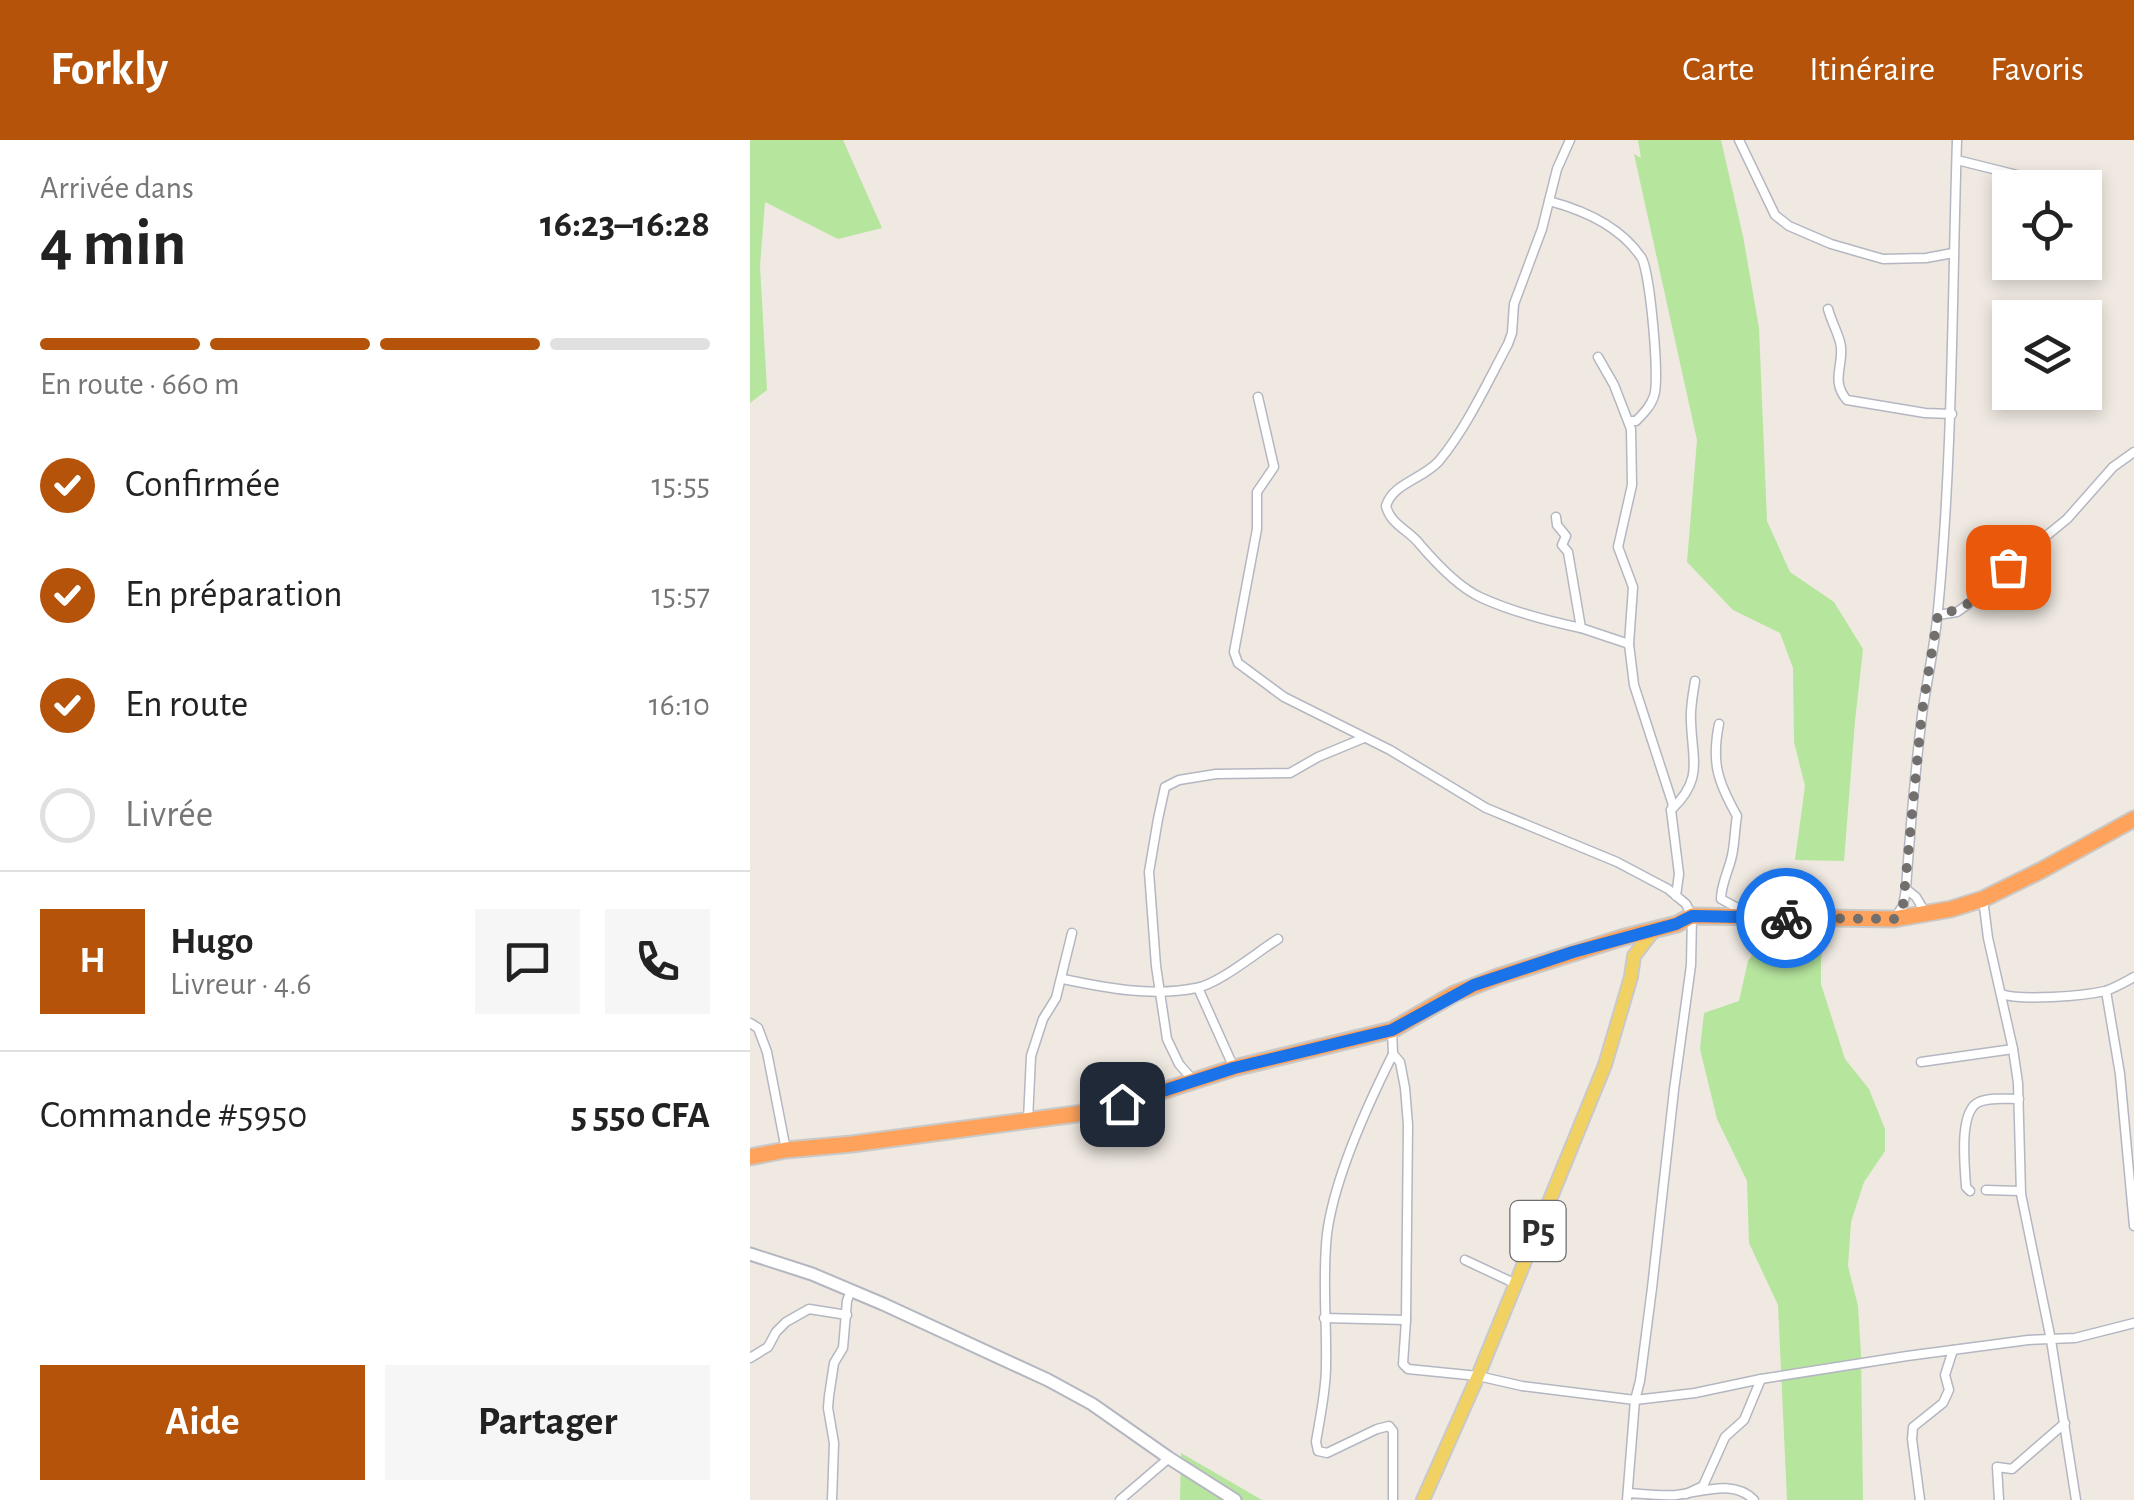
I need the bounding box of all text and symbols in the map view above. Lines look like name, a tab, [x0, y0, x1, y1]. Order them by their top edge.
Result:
text: Forkly	[50, 46, 168, 94]
text: Carte	[1682, 52, 1754, 87]
text: Itinéraire	[1809, 52, 1935, 87]
text: Favoris	[1990, 52, 2084, 87]
map controls	[1992, 170, 2102, 410]
button: locate	[1992, 170, 2102, 280]
text: Arrivée dans	[40, 172, 194, 204]
text: 16:23–16:28	[540, 206, 710, 244]
text: 4 min	[40, 212, 186, 277]
button: layers	[1992, 300, 2102, 410]
text: En route · 660 m	[40, 368, 240, 400]
icon: check	[40, 458, 95, 513]
text: Confirmée	[125, 466, 280, 504]
text: 15:55	[652, 469, 710, 501]
pin	[1966, 525, 2051, 610]
icon: bag	[1981, 540, 2036, 595]
icon: check	[40, 568, 95, 623]
text: En préparation	[125, 576, 343, 614]
text: 15:57	[652, 579, 710, 611]
icon: check	[40, 678, 95, 733]
text: En route	[125, 686, 248, 724]
text: 16:10	[649, 689, 710, 721]
text: Livrée	[125, 796, 213, 834]
courier	[1736, 868, 1836, 968]
icon: bike	[1759, 891, 1814, 946]
button: chat	[475, 909, 580, 1014]
button: phone	[605, 909, 710, 1014]
text: Hugo	[170, 923, 254, 961]
text: H	[79, 942, 106, 980]
text: Livreur · 4.6	[170, 968, 312, 1000]
pin	[1080, 1062, 1165, 1147]
icon: home	[1095, 1077, 1150, 1132]
text: Commande #5950	[40, 1097, 307, 1135]
text: 5 550 CFA	[571, 1097, 710, 1135]
road number: P5	[1510, 1201, 1566, 1261]
button: Aide	[40, 1365, 365, 1480]
button: Partager	[385, 1365, 710, 1480]

